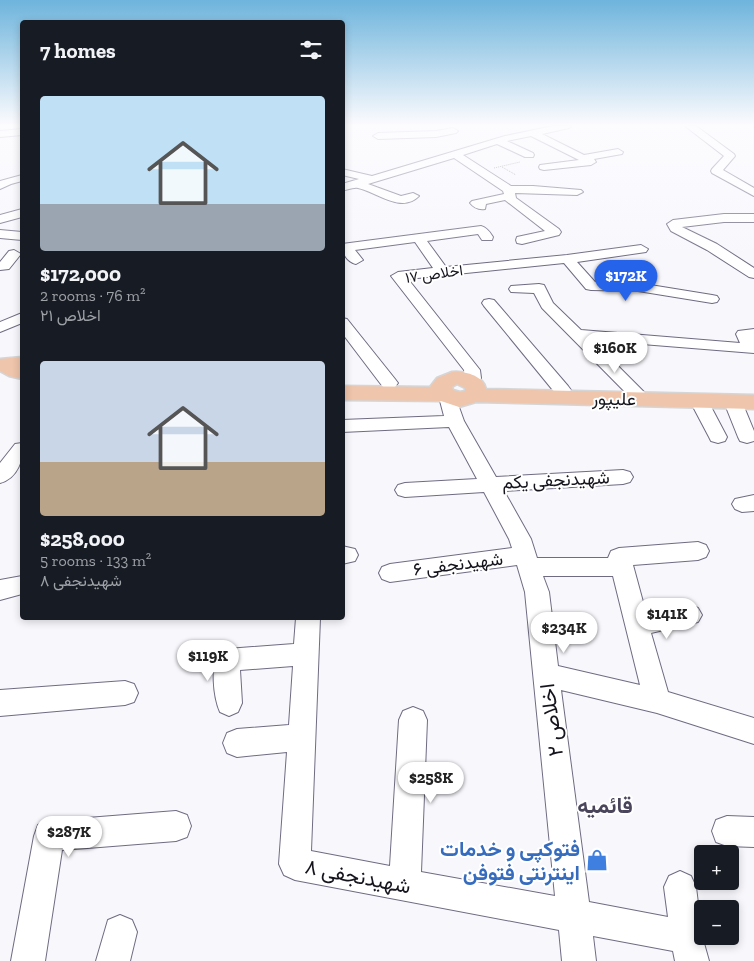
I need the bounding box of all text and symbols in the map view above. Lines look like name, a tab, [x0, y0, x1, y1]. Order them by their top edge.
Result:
icon: filters	[297, 36, 325, 64]
text: 7 homes	[40, 38, 116, 63]
icon: home	[138, 128, 228, 218]
pin: $172K	[591, 260, 661, 302]
text: $172,000	[40, 261, 121, 286]
street label: اخلاص ۱۷	[404, 261, 464, 288]
text: $172K	[605, 266, 647, 285]
text: 2 rooms · 76 m²	[40, 286, 146, 305]
text: اخلاص ۲۱	[40, 306, 101, 325]
pin: $160K	[580, 332, 650, 374]
text: $160K	[594, 338, 636, 357]
street label: علیپور	[591, 388, 636, 411]
icon: home	[138, 393, 228, 483]
street label: شهیدنجفی یکم	[502, 466, 610, 495]
text: $258,000	[40, 526, 125, 551]
street label: شهیدنجفی ۶	[412, 548, 504, 580]
text: 5 rooms · 133 m²	[40, 551, 151, 570]
text: شهیدنجفی ۸	[40, 571, 122, 590]
pin: $141K	[632, 598, 702, 640]
text: $141K	[647, 604, 687, 623]
pin: $234K	[529, 612, 599, 654]
text: $234K	[542, 618, 586, 637]
pin: $119K	[173, 640, 243, 682]
text: $119K	[188, 646, 228, 665]
street label: اخلاص ۲	[534, 682, 568, 758]
pin: $258K	[396, 762, 466, 804]
text: $258K	[409, 768, 453, 787]
district label: قائمیه	[577, 792, 633, 819]
pin: $287K	[34, 816, 104, 858]
text: $287K	[47, 822, 91, 841]
place label: فتوکپی و خدمات اینترنتی فتوفن	[440, 836, 580, 886]
map controls	[694, 845, 739, 945]
button: +	[694, 845, 739, 890]
shop icon: فتوکپی و خدمات اینترنتی فتوفن	[584, 847, 610, 873]
street label: شهیدنجفی ۸	[303, 853, 413, 899]
button: −	[694, 900, 739, 945]

